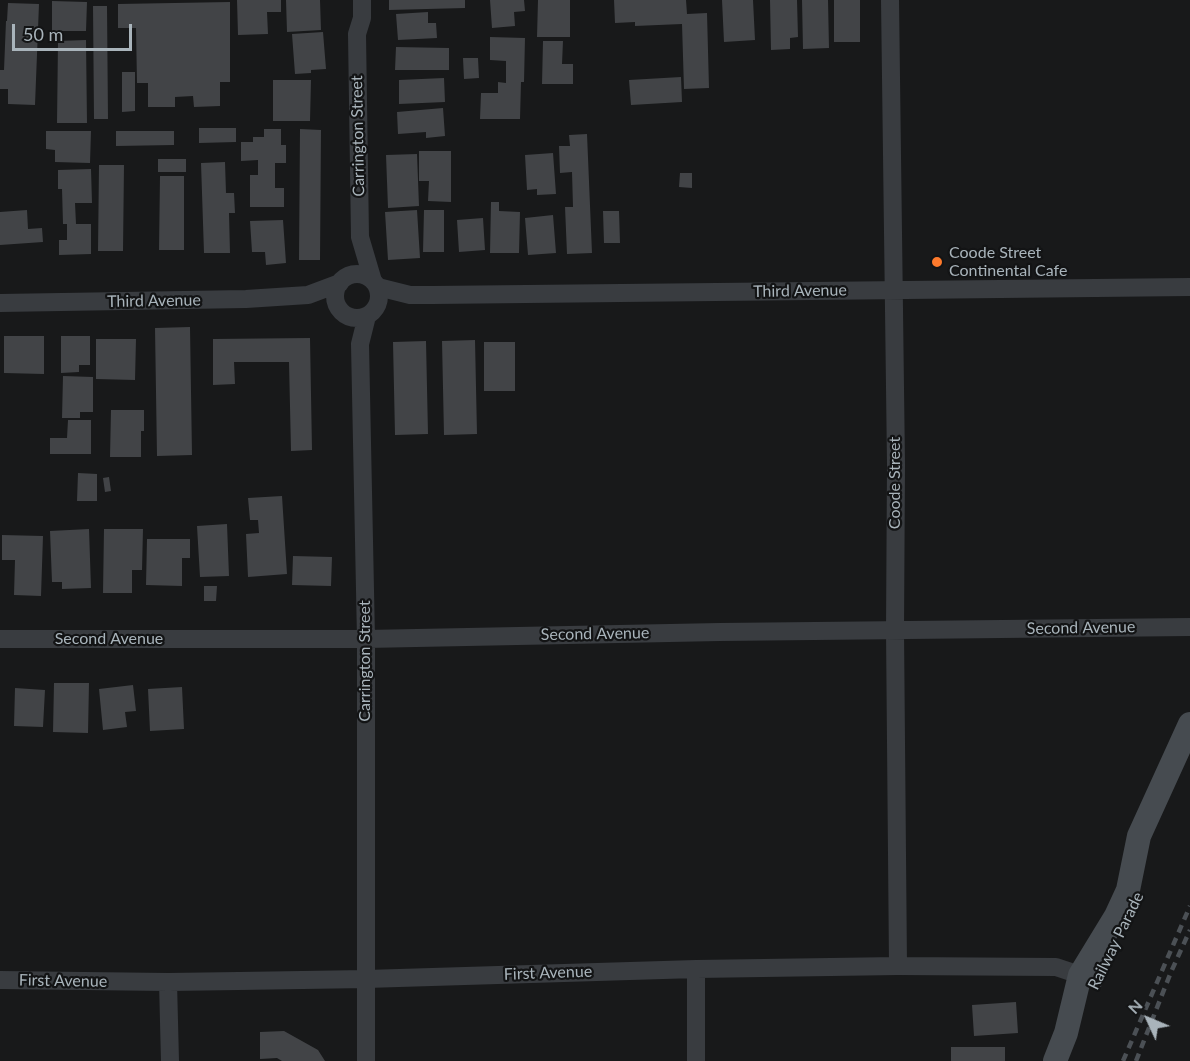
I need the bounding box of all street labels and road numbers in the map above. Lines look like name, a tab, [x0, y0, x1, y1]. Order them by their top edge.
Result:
street label: Carrington Street	[347, 75, 369, 197]
street label: Third Avenue	[753, 281, 847, 301]
street label: Third Avenue	[107, 291, 201, 311]
street label: Coode Street	[885, 437, 905, 529]
street label: Carrington Street	[355, 600, 375, 722]
street label: Second Avenue	[1027, 617, 1135, 639]
street label: Second Avenue	[541, 623, 649, 645]
street label: Second Avenue	[55, 629, 163, 649]
street label: Railway Parade	[1084, 889, 1148, 993]
street label: First Avenue	[504, 962, 592, 984]
street label: First Avenue	[19, 971, 107, 991]

